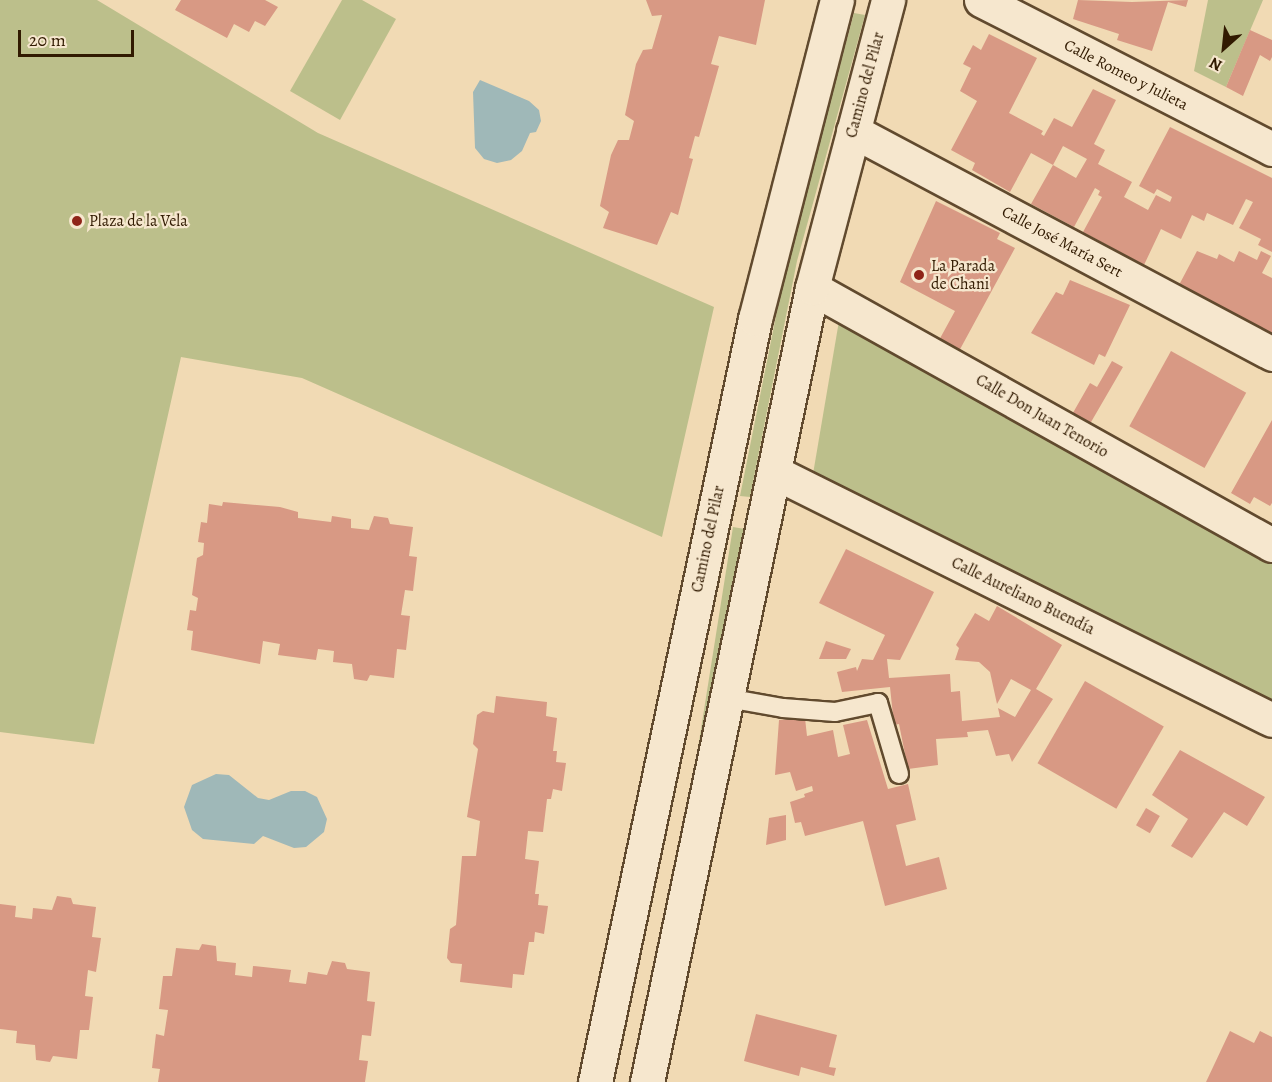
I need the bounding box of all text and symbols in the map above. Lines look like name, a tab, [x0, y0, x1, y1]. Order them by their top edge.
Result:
scale bar	[21, 18, 136, 56]
north arrow	[1194, 18, 1254, 78]
text: 20 m	[29, 28, 66, 52]
street label: Camino del Pilar	[842, 30, 888, 140]
street label: Calle Romeo y Julieta	[1061, 35, 1191, 115]
text: N	[1206, 52, 1226, 76]
street label: Calle José María Sert	[998, 202, 1126, 282]
place label: Plaza de la Vela	[89, 211, 188, 231]
marker: Plaza de la Vela	[70, 214, 84, 228]
place label: La Parada de Chani	[931, 256, 995, 294]
marker: La Parada de Chani	[912, 268, 926, 282]
street label: Calle Don Juan Tenorio	[972, 370, 1112, 462]
street label: Camino del Pilar	[687, 484, 729, 594]
street label: Calle Aureliano Buendía	[948, 553, 1098, 639]

